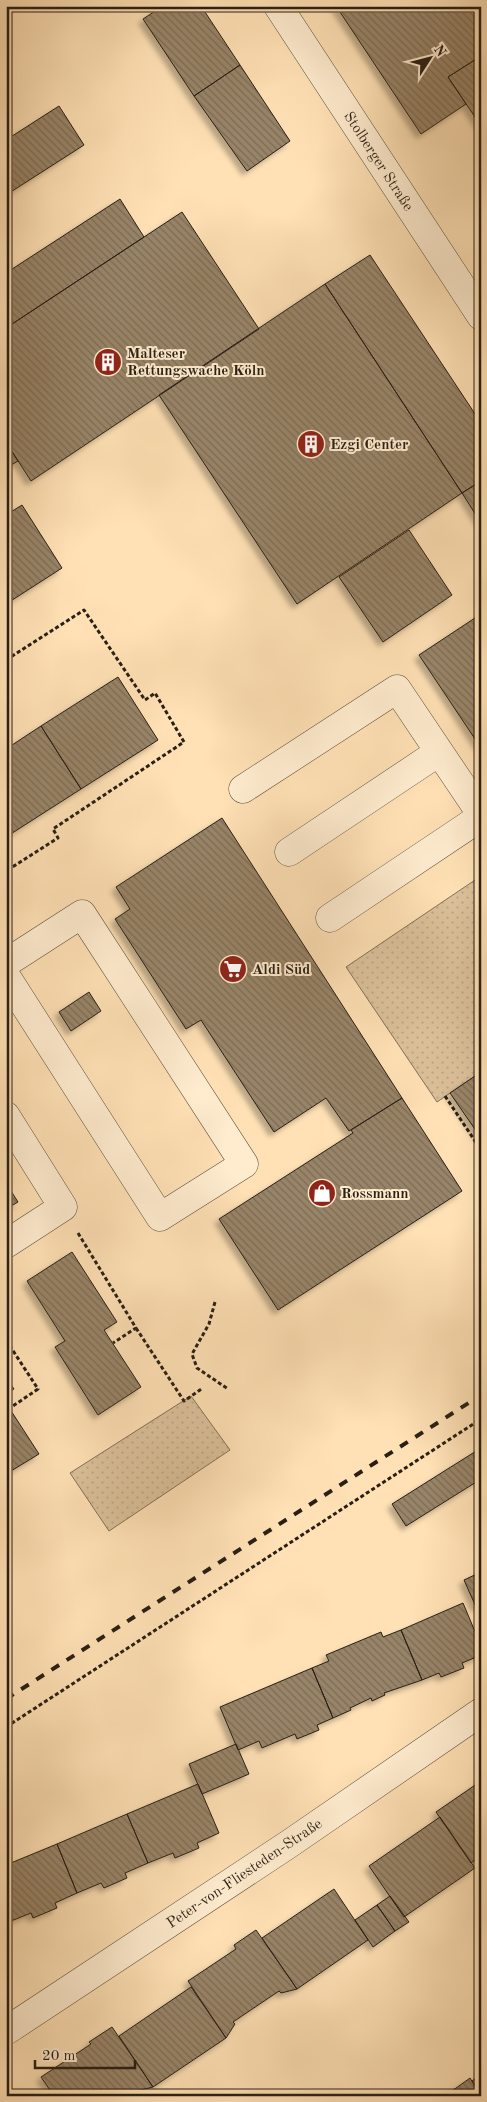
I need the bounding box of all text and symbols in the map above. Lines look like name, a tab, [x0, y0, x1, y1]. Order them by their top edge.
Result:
north arrow	[404, 32, 454, 82]
text: N	[431, 43, 449, 60]
street label: Stolberger Straße	[340, 109, 415, 214]
building icon: Malteser Rettungswache Köln	[93, 347, 123, 377]
place label: Malteser Rettungswache Köln	[127, 347, 265, 379]
building icon: Ezgi Center	[296, 429, 326, 459]
place label: Ezgi Center	[330, 438, 409, 453]
supermarket icon: Aldi Süd	[218, 954, 248, 984]
place label: Aldi Süd	[252, 963, 310, 978]
shop icon: Rossmann	[307, 1178, 337, 1208]
place label: Rossmann	[341, 1187, 409, 1202]
street label: Peter-von-Fliesteden-Straße	[165, 1817, 325, 1932]
scale bar	[35, 2037, 135, 2069]
text: 20 m	[42, 2049, 76, 2064]

